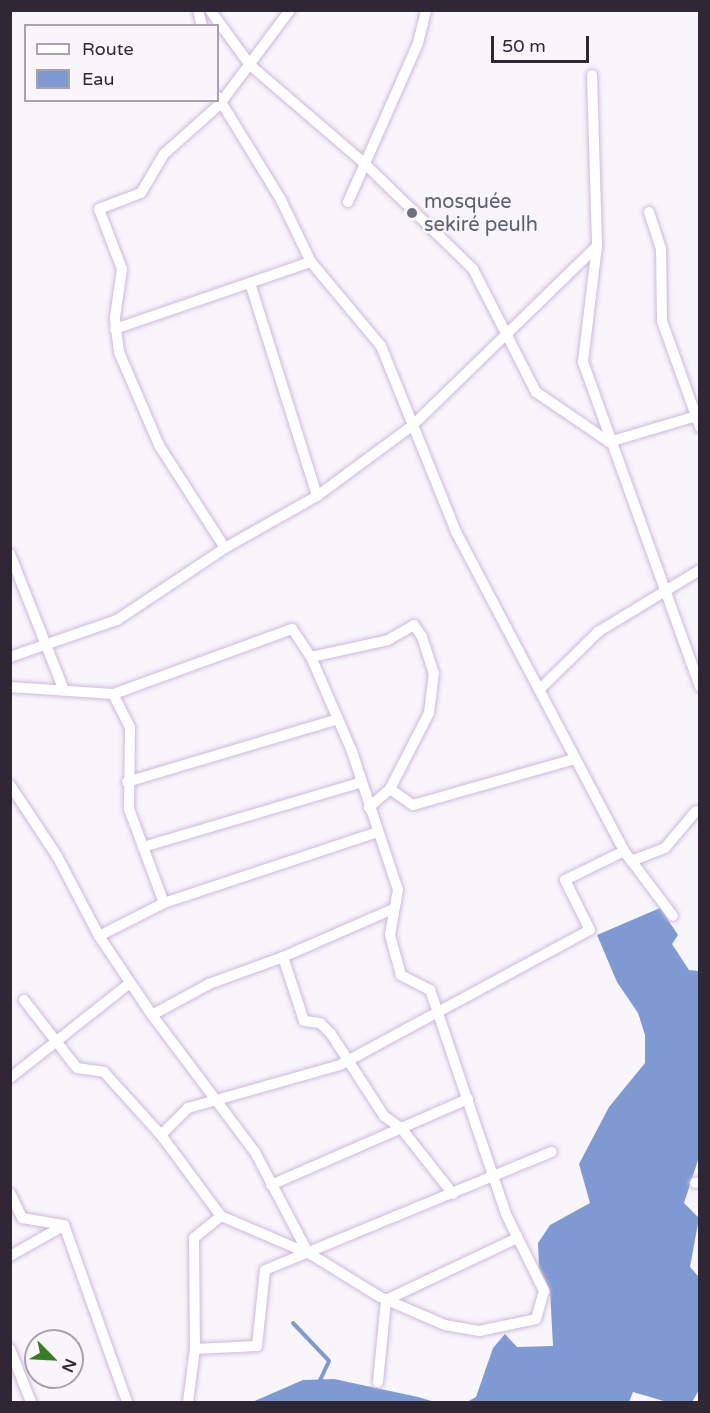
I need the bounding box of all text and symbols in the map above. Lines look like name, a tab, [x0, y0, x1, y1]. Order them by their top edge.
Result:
legend	[24, 24, 219, 102]
scale bar	[494, 24, 592, 62]
text: 50 m	[502, 35, 546, 57]
text: Route	[82, 38, 134, 60]
text: Eau	[82, 68, 114, 90]
place label: mosquée sekiré peulh	[424, 190, 538, 237]
marker: mosquée sekiré peulh	[405, 206, 419, 220]
north arrow	[24, 1329, 84, 1389]
text: N	[57, 1356, 80, 1375]

